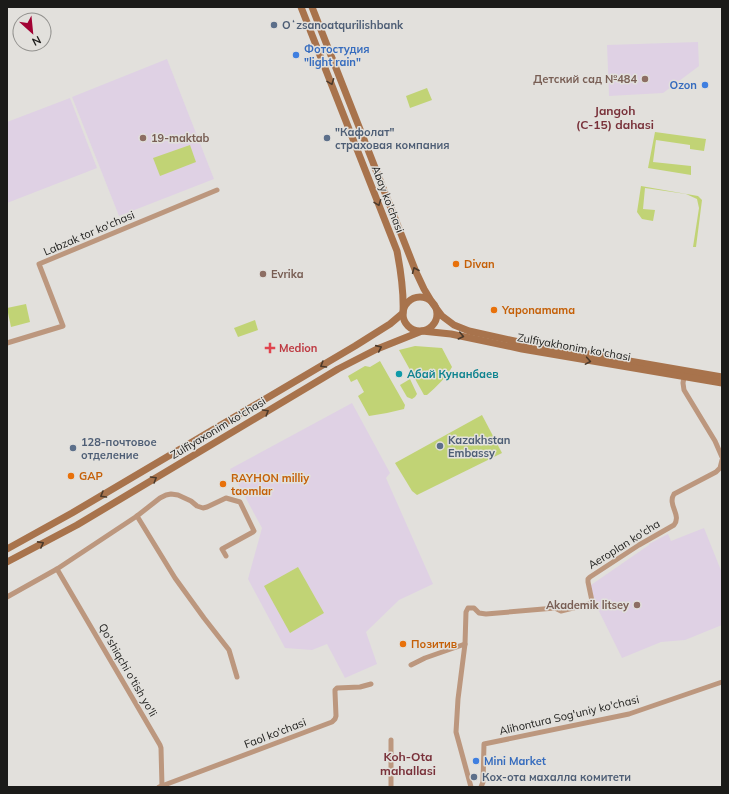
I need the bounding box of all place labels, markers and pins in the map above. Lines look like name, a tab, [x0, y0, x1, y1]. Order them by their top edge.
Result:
place label: Oʻzsanoatqurilishbank	[282, 18, 404, 32]
marker: Oʻzsanoatqurilishbank	[269, 20, 279, 30]
place label: Фотостудия "light rain"	[304, 42, 370, 69]
marker: Фотостудия "light rain"	[291, 50, 301, 60]
place label: Детский сад №484	[533, 72, 637, 86]
marker: Детский сад №484	[640, 74, 650, 84]
place label: Ozon	[670, 78, 697, 92]
marker: Ozon	[700, 80, 710, 90]
place label: "Кафолат" страховая компания	[335, 125, 450, 152]
place label: 19-maktab	[151, 131, 210, 145]
marker: 19-maktab	[138, 133, 148, 143]
marker: "Кафолат" страховая компания	[322, 133, 332, 143]
place label: Divan	[464, 257, 495, 271]
marker: Divan	[451, 259, 461, 269]
place label: Evrika	[271, 267, 304, 281]
marker: Evrika	[258, 269, 268, 279]
place label: Yaponamama	[501, 303, 575, 317]
marker: Yaponamama	[489, 305, 499, 315]
place label: Medion	[279, 341, 317, 355]
marker: Medion	[264, 342, 276, 354]
place label: Абай Кунанбаев	[407, 367, 499, 381]
marker: Абай Кунанбаев	[394, 369, 404, 379]
place label: Kazakhstan Embassy	[448, 433, 510, 460]
place label: 128-почтовое отделение	[81, 435, 157, 462]
marker: Kazakhstan Embassy	[435, 441, 445, 451]
marker: 128-почтовое отделение	[68, 443, 78, 453]
place label: GAP	[79, 469, 103, 483]
marker: GAP	[66, 471, 76, 481]
place label: RAYHON milliy taomlar	[231, 471, 309, 498]
marker: RAYHON milliy taomlar	[218, 479, 228, 489]
place label: Akademik litsey	[546, 598, 629, 612]
marker: Akademik litsey	[632, 600, 642, 610]
place label: Позитив	[411, 637, 457, 651]
marker: Позитив	[398, 639, 408, 649]
place label: Mini Market	[484, 754, 546, 768]
marker: Mini Market	[471, 756, 481, 766]
place label: Кох-ота махалла комитети	[482, 770, 631, 784]
marker: Кох-ота махалла комитети	[469, 772, 479, 782]

